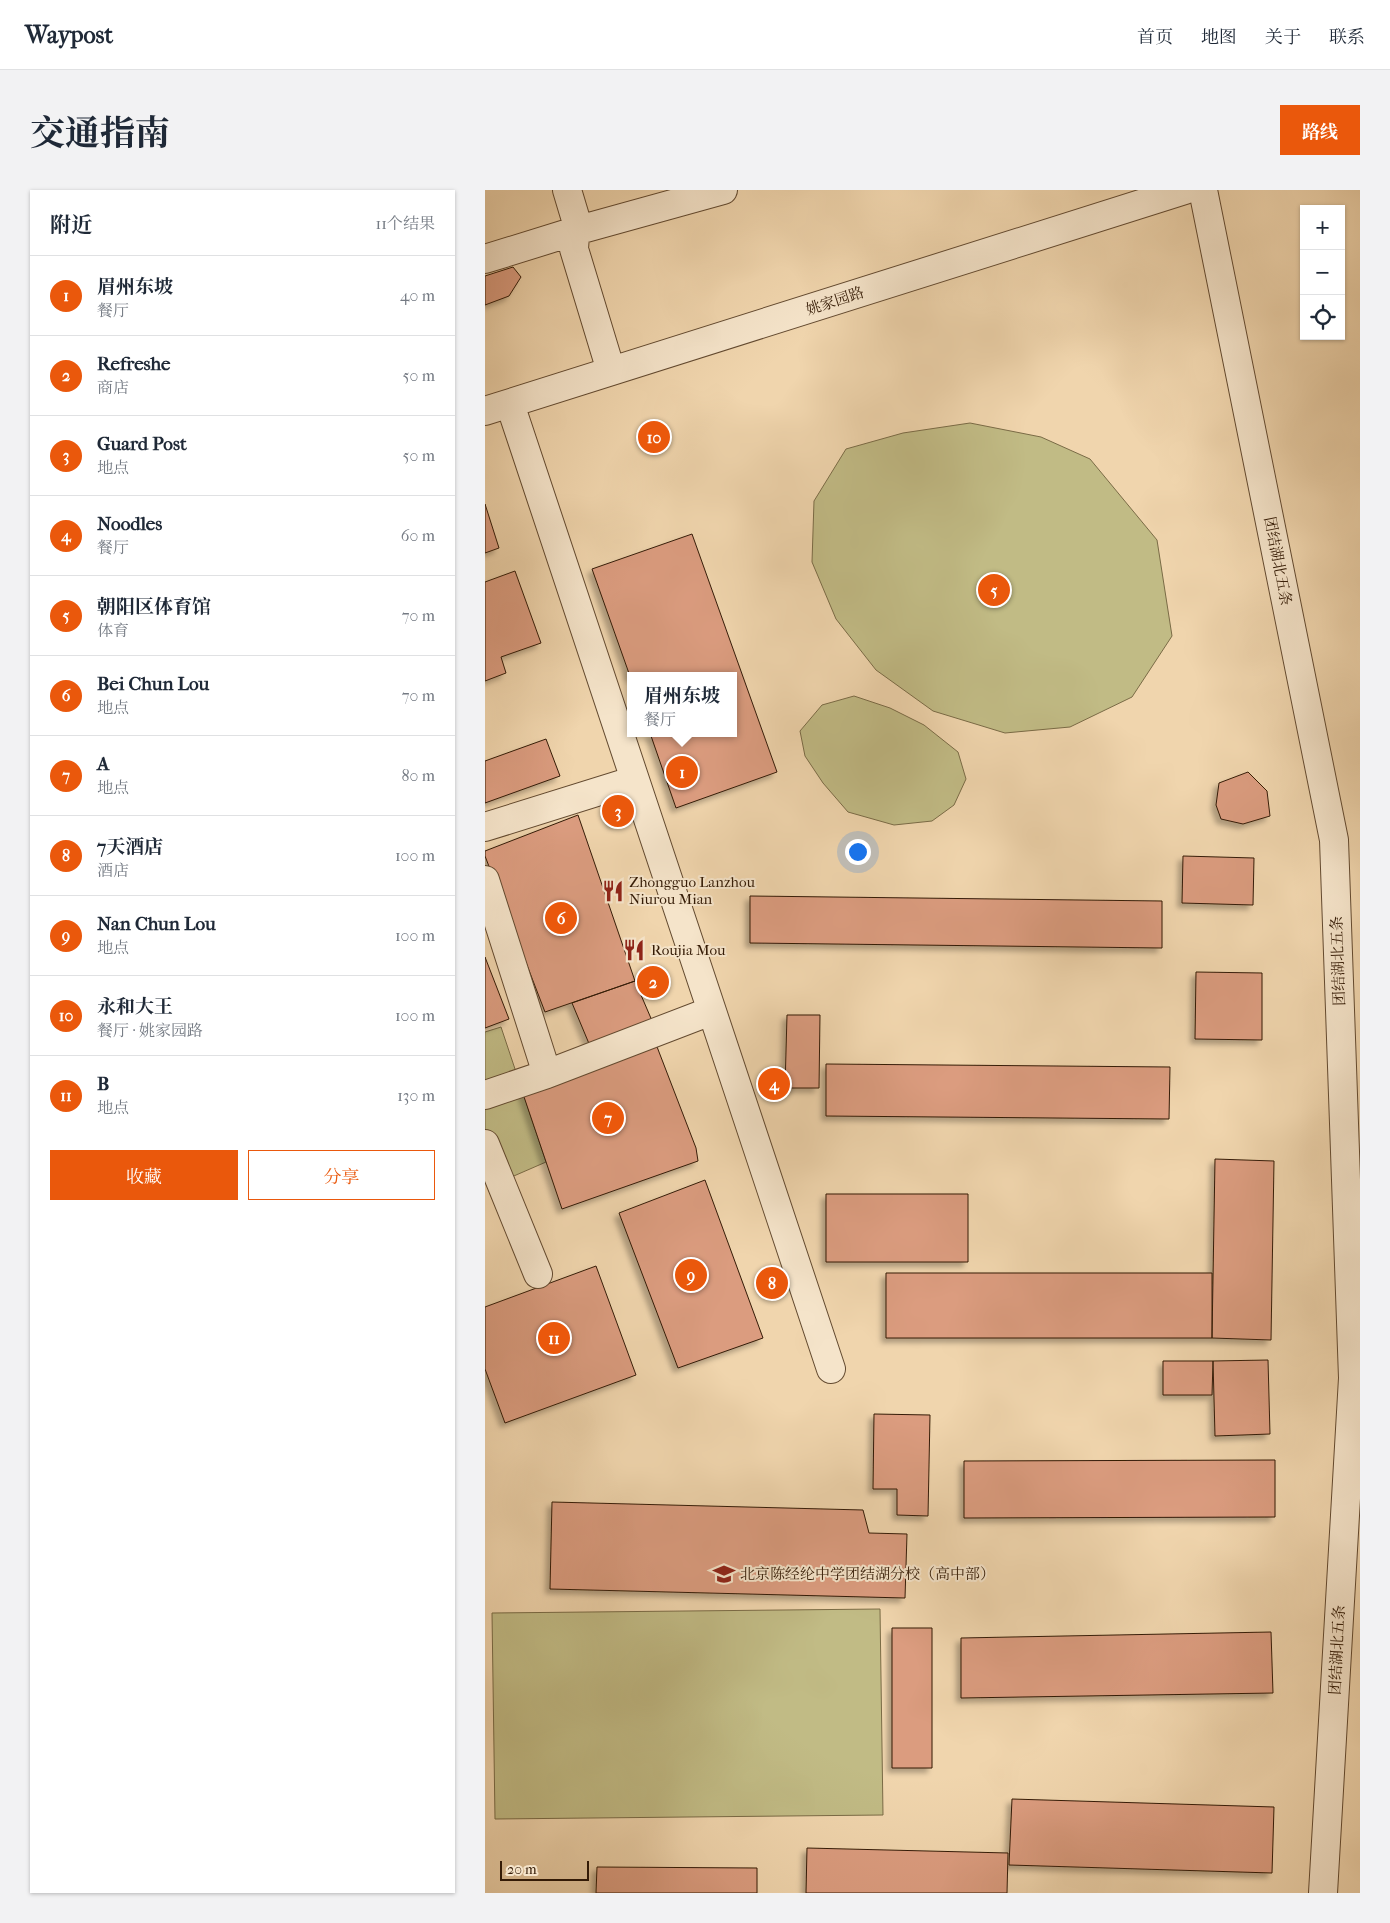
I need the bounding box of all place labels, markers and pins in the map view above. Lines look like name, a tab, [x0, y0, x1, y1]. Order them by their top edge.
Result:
pin: 10	[638, 418, 670, 456]
pin: 5	[978, 571, 1010, 609]
pin: 1	[666, 753, 698, 791]
pin: 3	[602, 792, 634, 830]
place label: Zhongguo Lanzhou Niurou Mian	[629, 873, 755, 908]
restaurant icon: Zhongguo Lanzhou Niurou Mian	[600, 878, 626, 904]
pin: 6	[545, 899, 577, 937]
restaurant icon: Roujia Mou	[621, 937, 647, 963]
place label: Roujia Mou	[651, 941, 726, 959]
pin: 2	[637, 963, 669, 1001]
pin: 4	[758, 1065, 790, 1103]
pin: 7	[592, 1099, 624, 1137]
pin: 9	[675, 1256, 707, 1294]
pin: 8	[756, 1264, 788, 1302]
pin: 11	[538, 1319, 570, 1357]
school or university icon: 北京陈经纶中学团结湖分校（高中部）	[711, 1561, 737, 1587]
place label: 北京陈经纶中学团结湖分校（高中部）	[740, 1565, 995, 1583]

